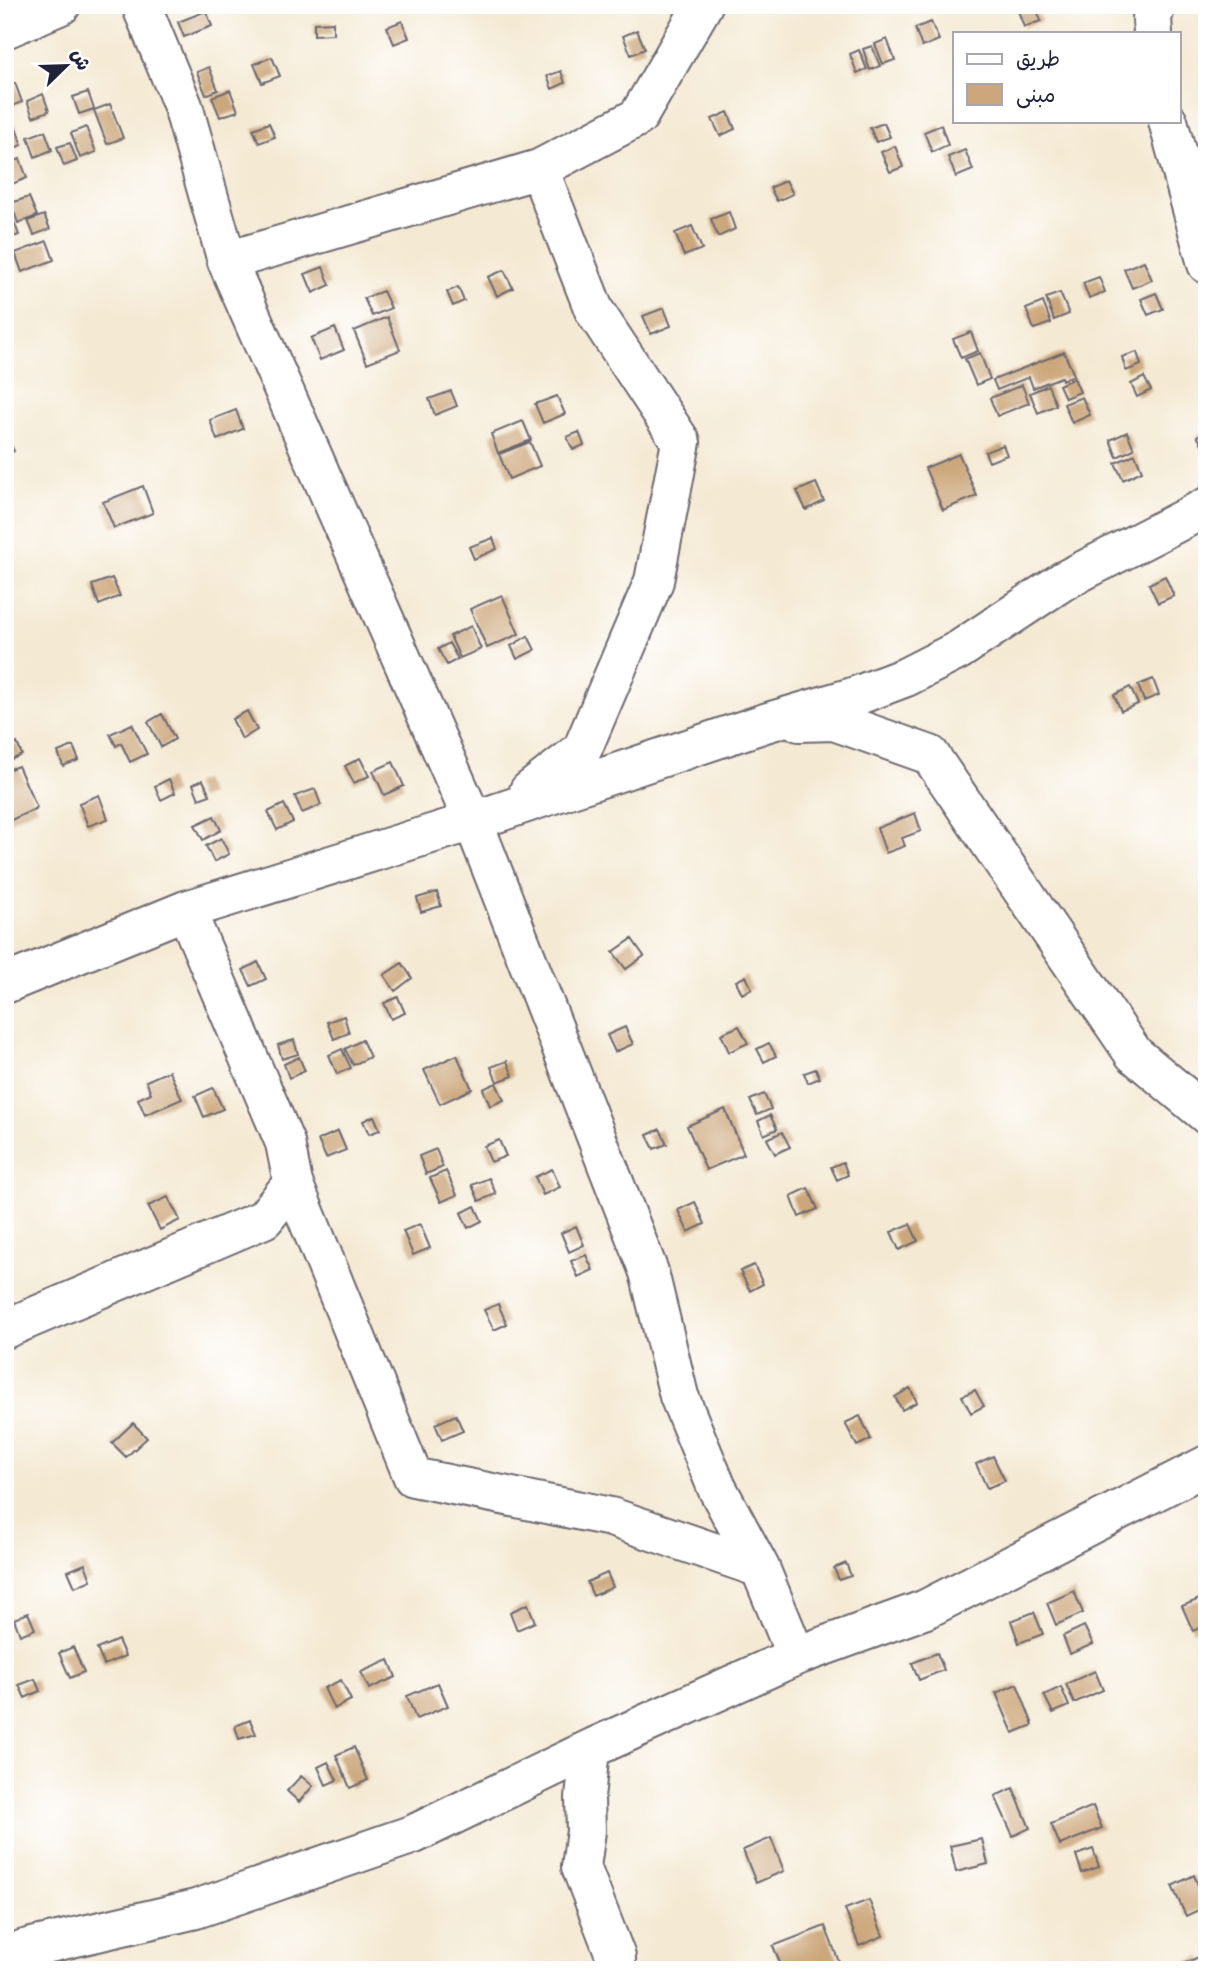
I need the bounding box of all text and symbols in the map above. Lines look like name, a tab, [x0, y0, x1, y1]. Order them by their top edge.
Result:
north arrow	[32, 32, 102, 102]
legend	[953, 32, 1180, 122]
text: ش	[65, 45, 96, 75]
text: طريق	[1016, 46, 1060, 74]
text: مبنى	[1016, 82, 1055, 110]

